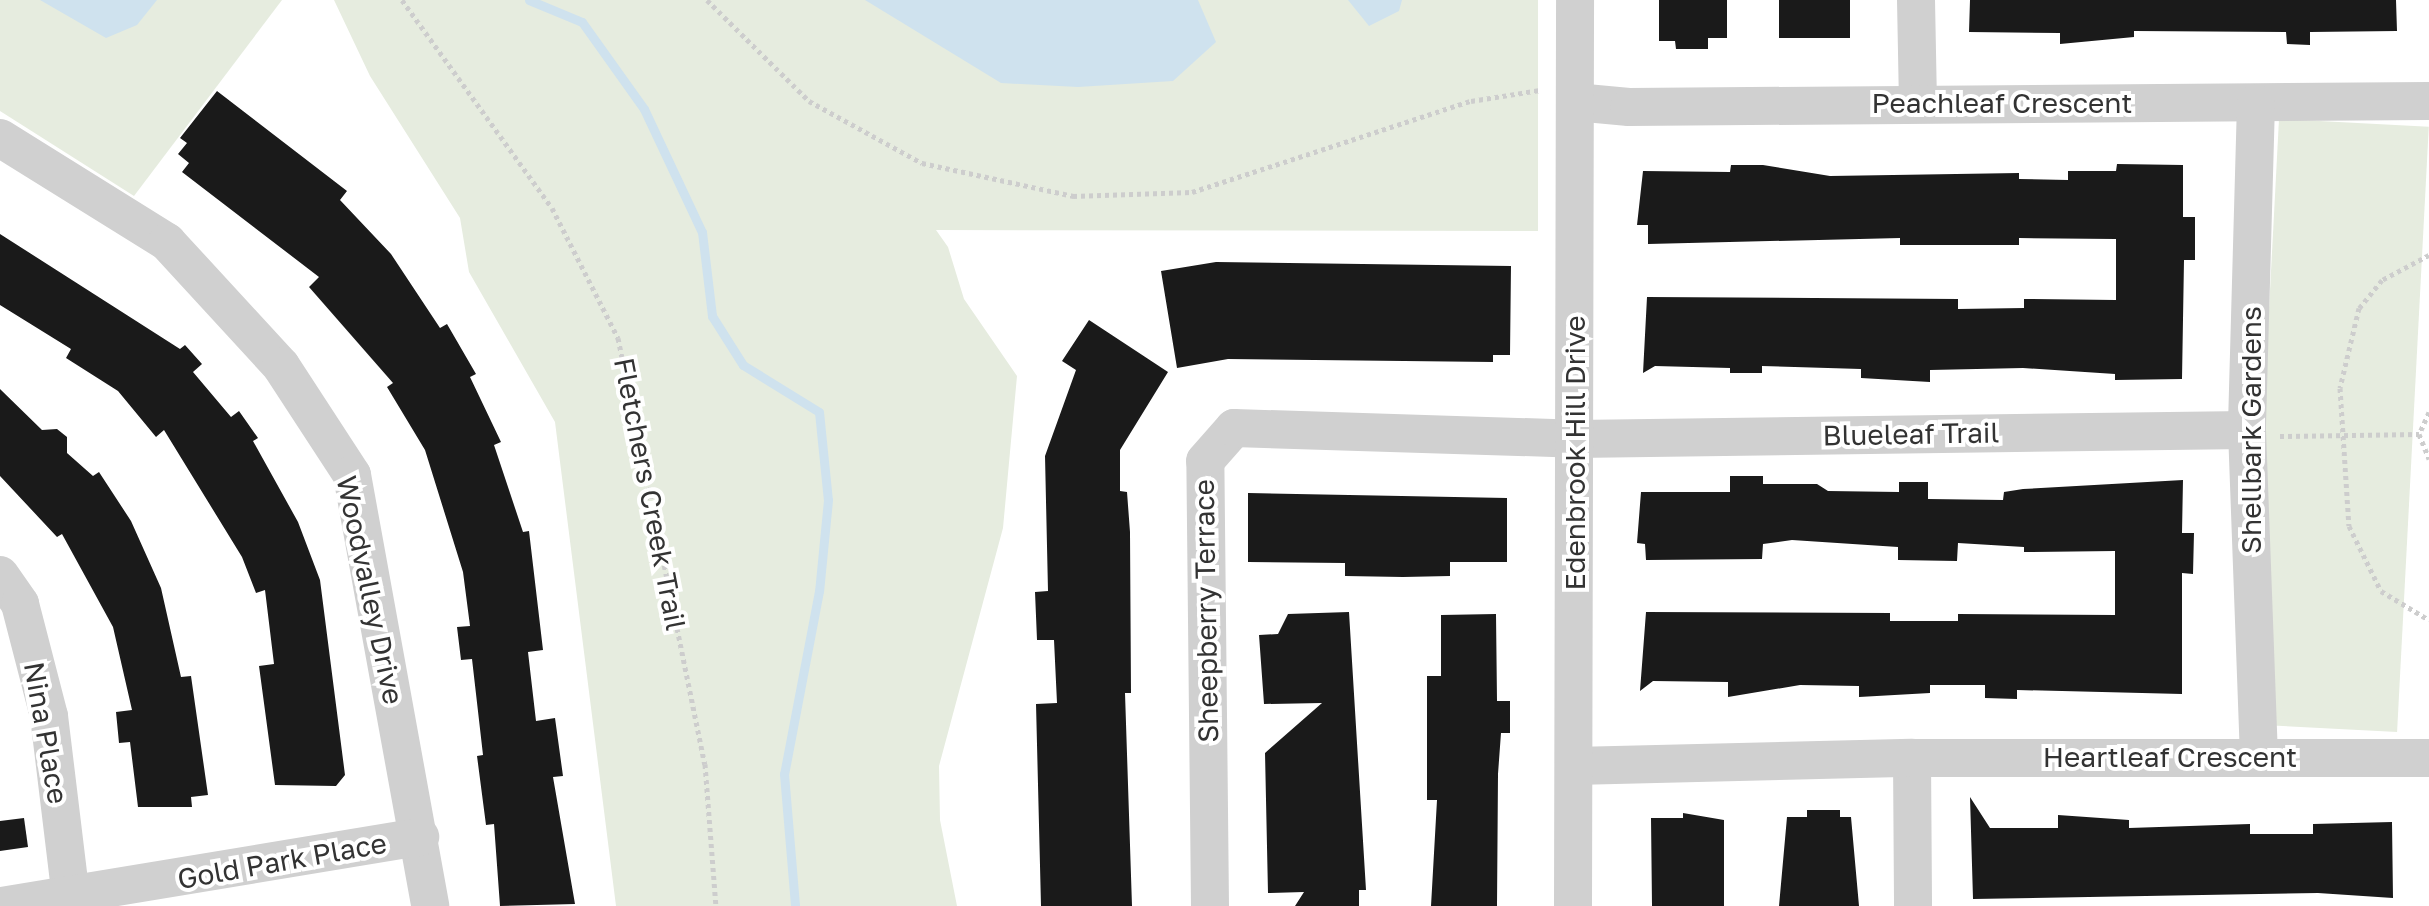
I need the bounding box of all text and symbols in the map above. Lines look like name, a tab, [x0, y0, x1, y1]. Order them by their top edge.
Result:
street label: Peachleaf Crescent	[1872, 86, 2132, 120]
street label: Shellbark Gardens	[2234, 306, 2268, 554]
street label: Edenbrook Hill Drive	[1558, 316, 1592, 590]
street label: Fletchers Creek Trail	[607, 355, 693, 633]
street label: Blueleaf Trail	[1822, 416, 2000, 452]
street label: Woodvalley Drive	[329, 473, 411, 707]
street label: Sheepberry Terrace	[1187, 479, 1225, 743]
street label: Nina Place	[17, 659, 75, 807]
street label: Heartleaf Crescent	[2043, 740, 2297, 774]
street label: Gold Park Place	[175, 826, 389, 896]

